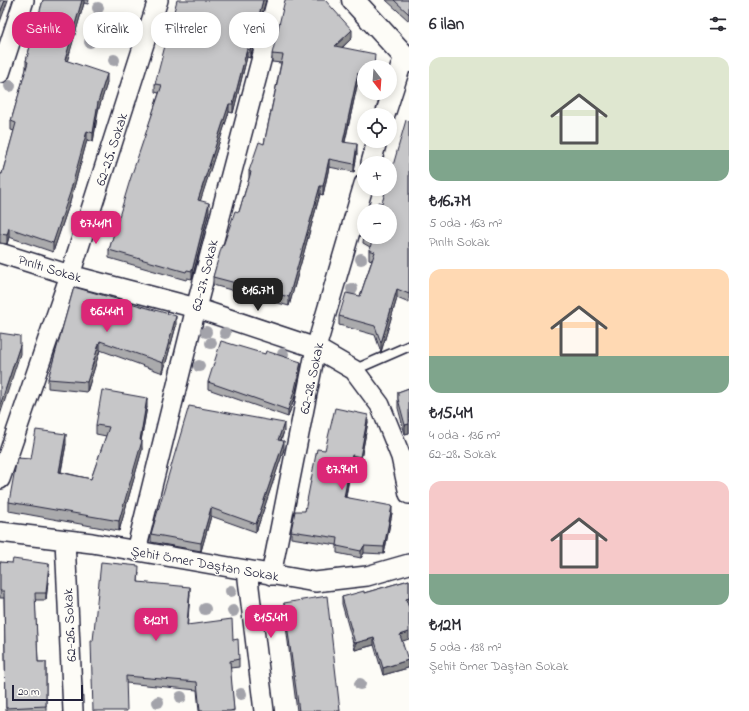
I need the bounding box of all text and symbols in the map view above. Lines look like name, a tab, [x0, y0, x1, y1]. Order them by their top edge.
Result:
chip: Satılık	[12, 12, 75, 48]
chip: Kiralık	[83, 12, 143, 48]
chip: Filtreler	[151, 12, 221, 48]
chip: Yeni	[229, 12, 279, 48]
text: 6 ilan	[429, 12, 464, 37]
icon: filters	[707, 13, 729, 35]
north arrow	[357, 60, 397, 100]
map controls	[357, 60, 397, 244]
icon: home	[543, 83, 615, 155]
button: locate	[357, 108, 397, 148]
street label: 62-25. Sokak	[91, 110, 134, 189]
button: +	[357, 156, 397, 196]
text: ₺16.7M	[429, 189, 471, 214]
button: −	[357, 204, 397, 244]
pin: ₺7.41M	[63, 211, 129, 245]
text: ₺7.41M	[80, 214, 112, 233]
text: 5 oda · 163 m²	[429, 214, 502, 233]
text: Pırıltı Sokak	[429, 233, 490, 252]
street label: 62-27. Sokak	[186, 237, 225, 313]
street label: Pırıltı Sokak	[15, 250, 85, 289]
pin: ₺16.7M	[225, 278, 291, 312]
text: ₺16.7M	[242, 281, 274, 300]
icon: home	[543, 295, 615, 367]
pin: ₺6.44M	[74, 299, 140, 333]
text: ₺6.44M	[90, 302, 124, 321]
street label: 62-28. Sokak	[295, 340, 330, 416]
text: ₺15.4M	[429, 401, 473, 426]
text: 4 oda · 136 m²	[429, 426, 500, 445]
text: 62-28. Sokak	[429, 445, 496, 464]
pin: ₺7.94M	[309, 457, 375, 491]
text: ₺7.94M	[326, 460, 358, 479]
icon: home	[543, 507, 615, 579]
street label: Şehit Ömer Daştan Sokak	[129, 541, 281, 588]
street label: 62-26. Sokak	[58, 587, 83, 662]
pin: ₺15.4M	[238, 605, 304, 639]
pin: ₺12M	[132, 608, 180, 642]
text: ₺15.4M	[254, 608, 288, 627]
text: ₺12M	[144, 611, 168, 630]
text: ₺12M	[429, 613, 462, 638]
text: 5 oda · 138 m²	[429, 638, 502, 657]
text: Şehit Ömer Daştan Sokak	[429, 657, 568, 676]
scale bar	[12, 683, 83, 702]
text: 20 m	[18, 684, 40, 700]

